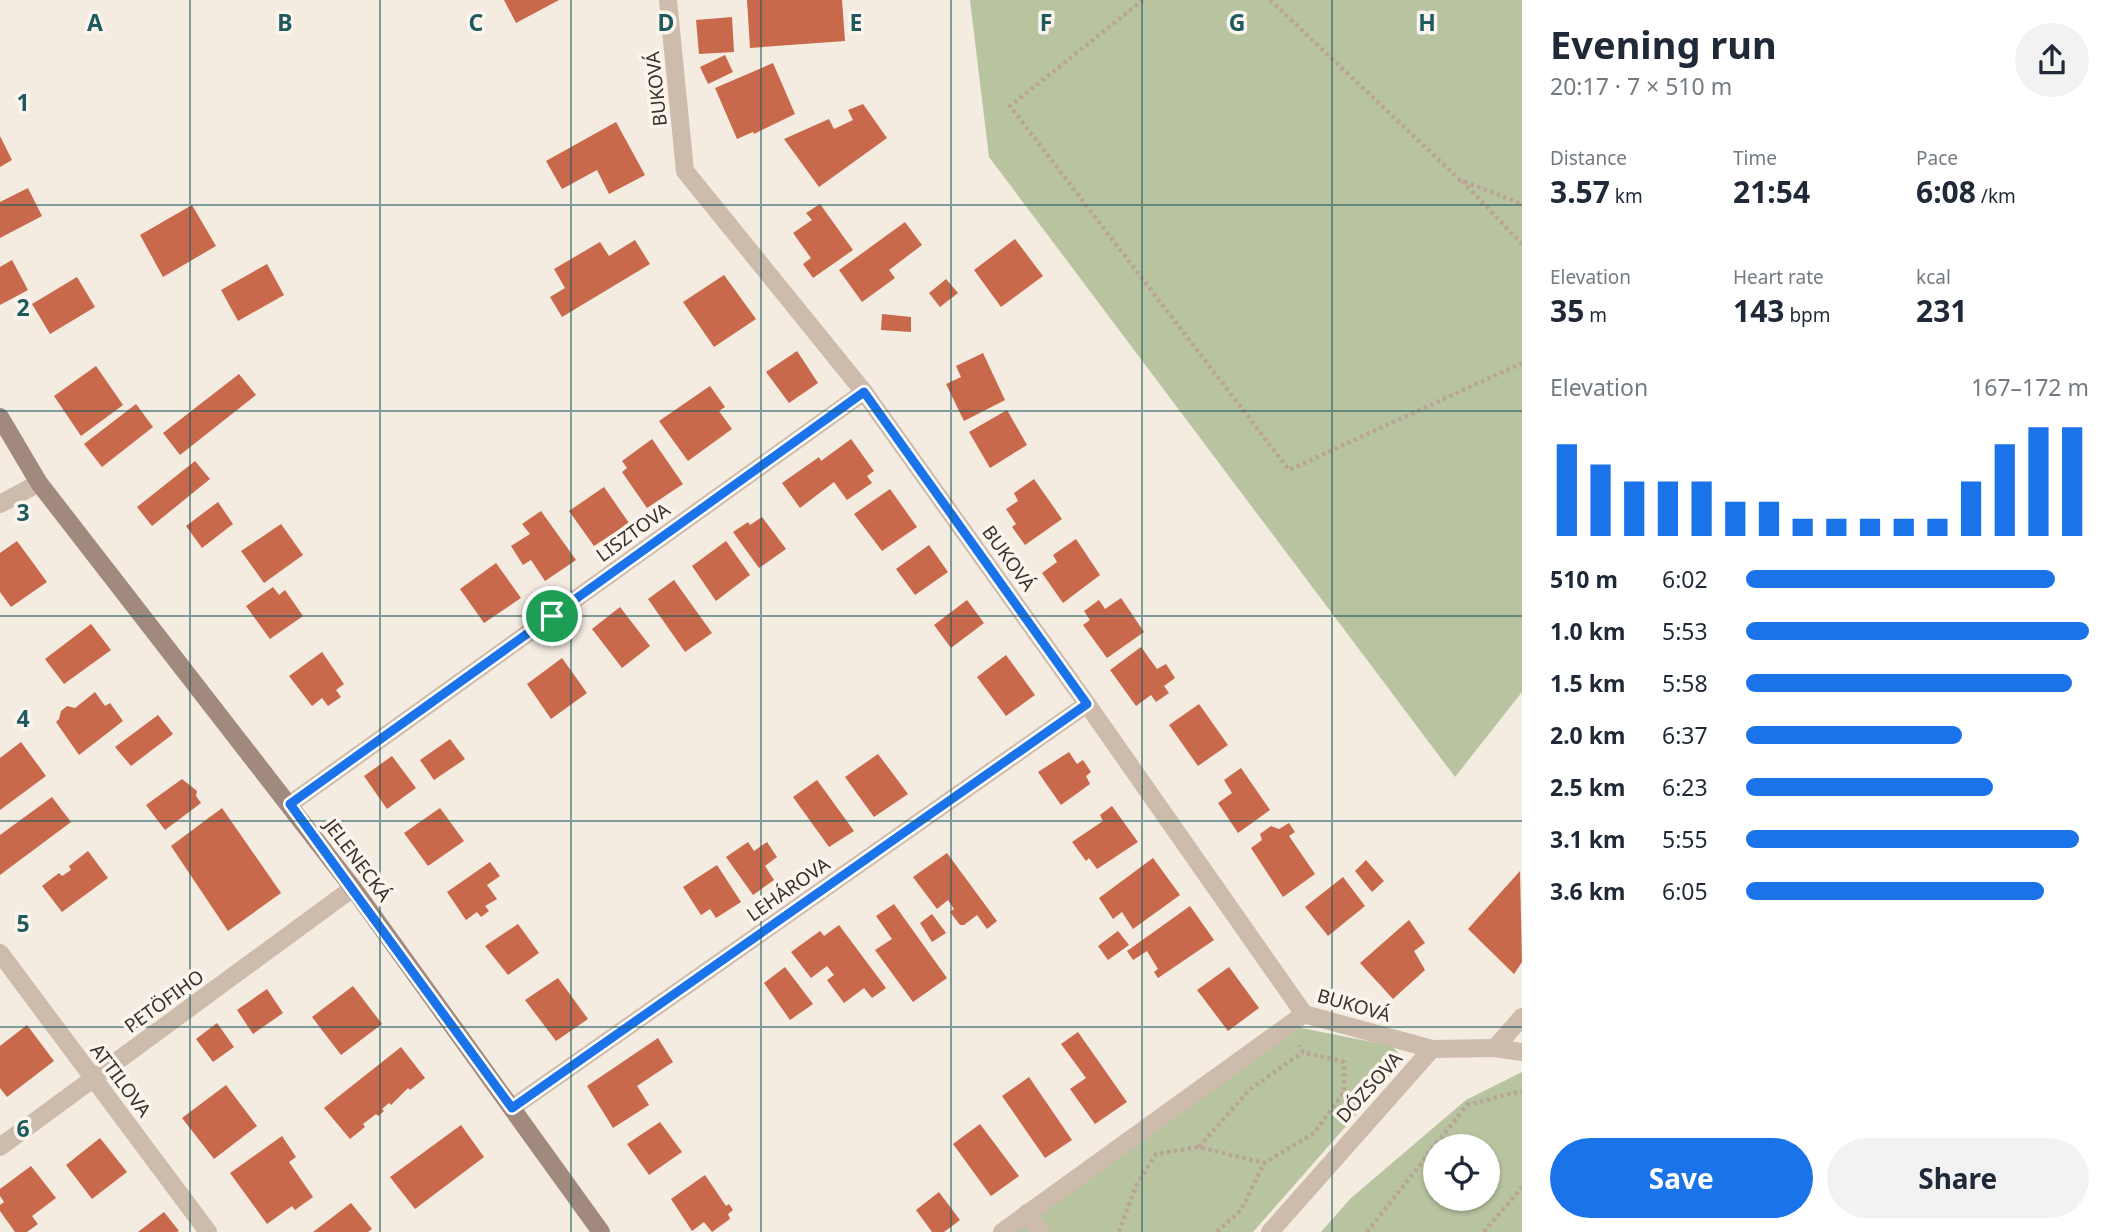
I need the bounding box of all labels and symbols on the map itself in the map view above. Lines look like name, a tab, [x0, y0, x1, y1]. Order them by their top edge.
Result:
text: A	[87, 6, 103, 38]
text: B	[277, 6, 293, 38]
text: C	[469, 6, 484, 38]
text: D	[658, 6, 674, 38]
text: E	[850, 6, 862, 38]
text: F	[1040, 6, 1052, 38]
text: G	[1229, 6, 1245, 38]
text: H	[1418, 6, 1436, 38]
street label: BUKOVÁ	[639, 49, 673, 128]
text: 1	[16, 86, 30, 118]
text: 2	[16, 291, 30, 323]
text: 3	[16, 496, 30, 528]
street label: LISZTOVA	[591, 496, 676, 568]
street label: BUKOVÁ	[976, 520, 1042, 597]
pin	[522, 586, 582, 646]
text: 4	[16, 702, 30, 734]
street label: JELENECKÁ	[317, 812, 398, 907]
street label: LEHÁROVA	[741, 850, 835, 927]
text: 5	[16, 907, 30, 939]
street label: PETÖFIHO	[119, 963, 209, 1039]
street label: BUKOVÁ	[1314, 982, 1394, 1028]
street label: ATTILOVA	[85, 1038, 158, 1123]
street label: DÓZSOVA	[1330, 1045, 1408, 1128]
text: 6	[16, 1112, 30, 1144]

